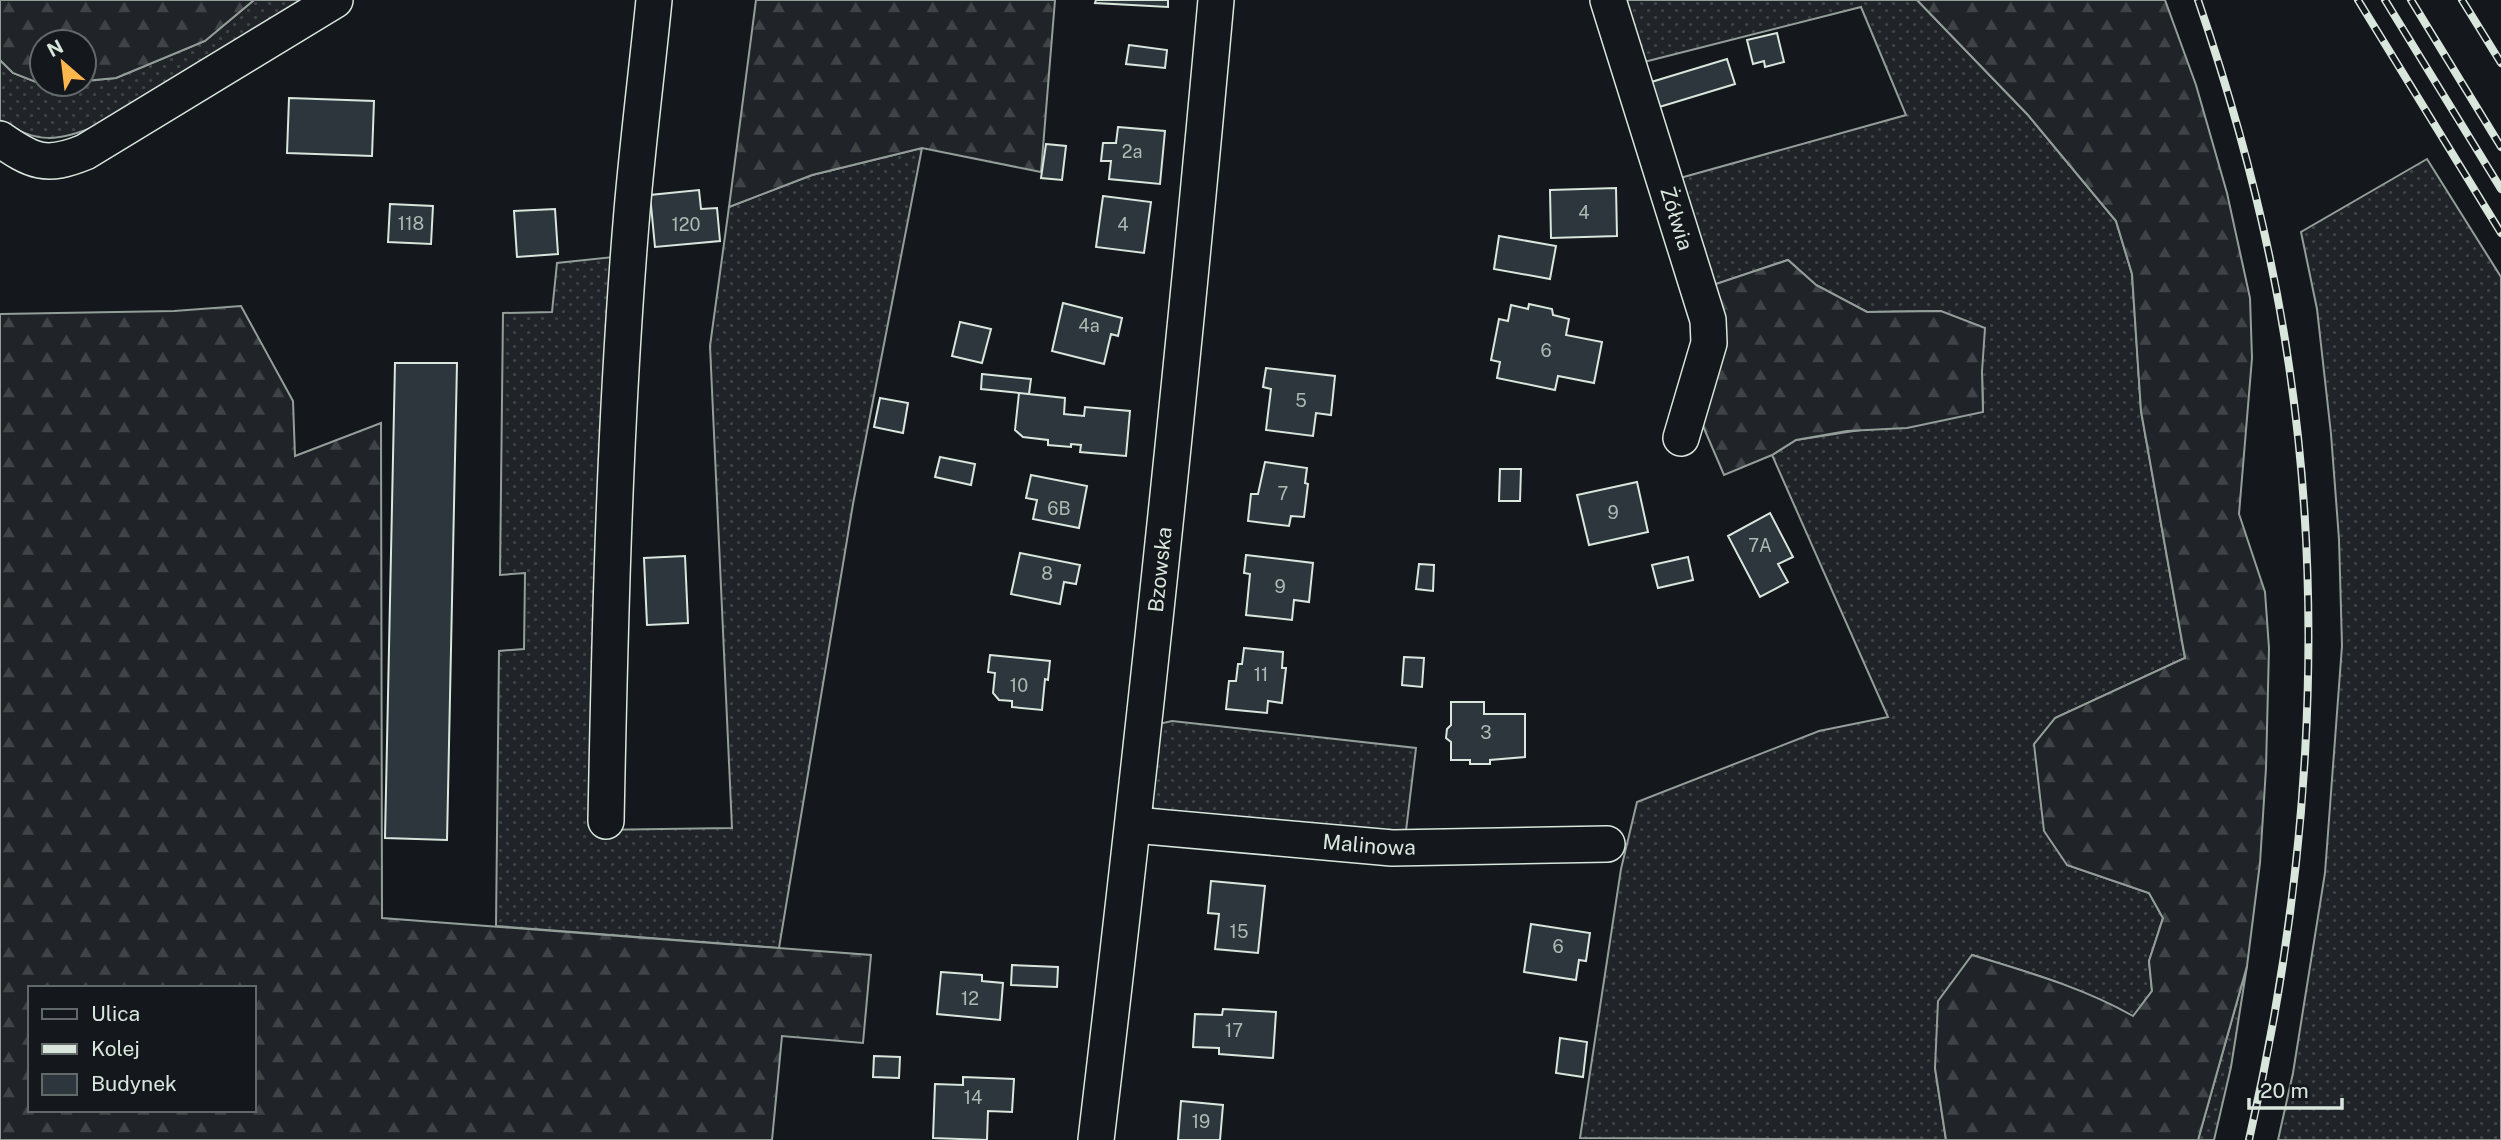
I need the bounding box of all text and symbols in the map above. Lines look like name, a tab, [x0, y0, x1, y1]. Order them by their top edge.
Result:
north arrow	[28, 28, 98, 98]
text: N	[43, 35, 67, 61]
house number: 2a	[1122, 141, 1142, 162]
street label: Żółwia	[1655, 184, 1698, 253]
house number: 4	[1578, 202, 1590, 223]
house number: 118	[398, 213, 424, 234]
house number: 120	[671, 214, 701, 235]
house number: 4	[1117, 214, 1129, 235]
house number: 4a	[1078, 315, 1100, 336]
house number: 6	[1540, 340, 1552, 361]
house number: 5	[1295, 390, 1307, 411]
house number: 7	[1278, 483, 1288, 504]
house number: 6B	[1047, 498, 1071, 519]
house number: 9	[1607, 502, 1619, 523]
street label: Bzowska	[1143, 526, 1177, 613]
house number: 7A	[1748, 535, 1772, 556]
house number: 8	[1041, 563, 1053, 584]
house number: 9	[1274, 576, 1286, 597]
house number: 11	[1254, 664, 1268, 685]
house number: 10	[1010, 675, 1028, 696]
house number: 3	[1480, 722, 1492, 743]
street label: Malinowa	[1321, 829, 1416, 860]
house number: 15	[1230, 921, 1248, 942]
house number: 6	[1552, 936, 1564, 957]
legend	[28, 986, 256, 1112]
house number: 12	[961, 988, 979, 1009]
text: Ulica	[91, 1001, 140, 1026]
house number: 17	[1225, 1020, 1243, 1041]
text: Kolej	[91, 1036, 140, 1061]
scale bar	[2249, 1066, 2342, 1110]
text: Budynek	[91, 1071, 177, 1096]
text: 20 m	[2260, 1078, 2309, 1103]
house number: 14	[964, 1087, 982, 1108]
house number: 19	[1192, 1111, 1210, 1132]

